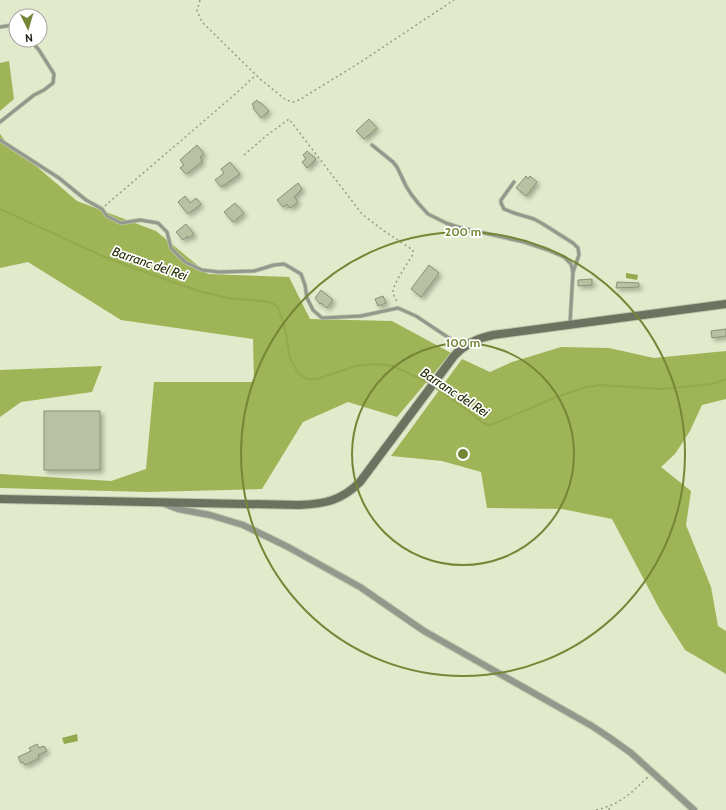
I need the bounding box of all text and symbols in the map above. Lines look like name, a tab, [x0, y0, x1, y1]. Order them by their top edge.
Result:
north arrow	[8, 8, 48, 48]
text: N	[24, 31, 33, 45]
text: 200 m	[445, 224, 481, 239]
water label: Barranc del Rei	[110, 243, 190, 283]
text: 100 m	[446, 335, 480, 350]
water label: Barranc del Rei	[418, 364, 492, 420]
centre of rings	[456, 447, 470, 461]

